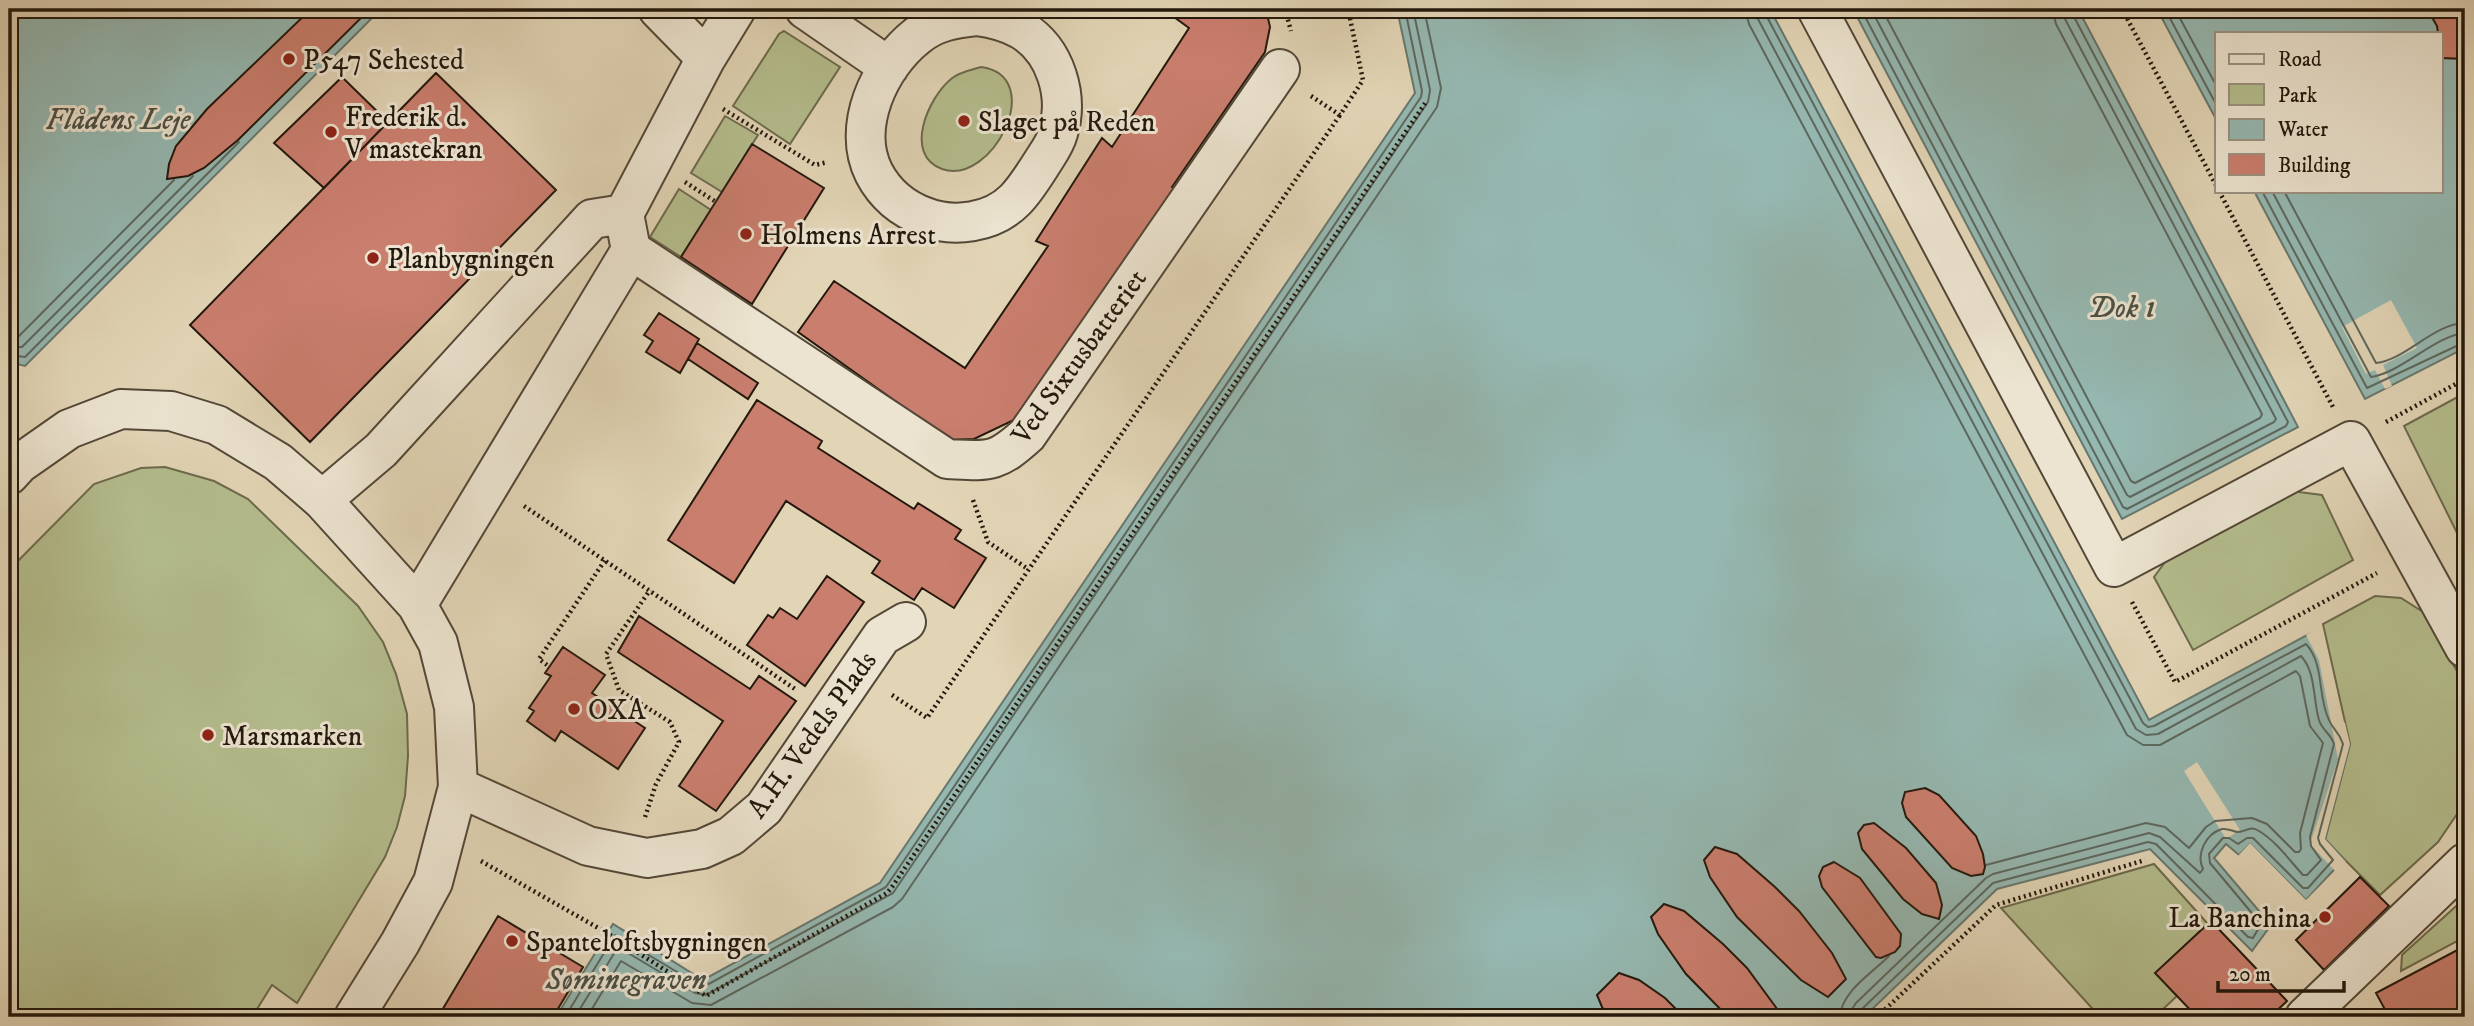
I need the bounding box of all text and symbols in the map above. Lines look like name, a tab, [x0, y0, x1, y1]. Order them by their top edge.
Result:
legend	[2215, 32, 2442, 192]
place label: P547 Sehested	[303, 43, 464, 78]
text: Road	[2278, 47, 2322, 73]
marker: P547 Sehested	[281, 51, 297, 67]
text: Park	[2278, 83, 2318, 109]
place label: Frederik d. V mastekran	[344, 100, 483, 167]
water label: Flådens Leje	[45, 102, 191, 139]
place label: Slaget på Reden	[978, 105, 1156, 140]
marker: Slaget på Reden	[956, 113, 972, 129]
text: Water	[2277, 117, 2328, 143]
marker: Frederik d. V mastekran	[323, 124, 339, 140]
text: Building	[2278, 153, 2351, 179]
place label: Holmens Arrest	[760, 218, 936, 253]
marker: Holmens Arrest	[738, 226, 754, 242]
place label: Planbygningen	[387, 242, 555, 277]
marker: Planbygningen	[365, 250, 381, 266]
street label: Ved Sixtusbatteriet	[1003, 262, 1155, 452]
water label: Dok 1	[2088, 290, 2156, 327]
street label: A.H. Vedels Plads	[740, 644, 885, 825]
place label: OXA	[588, 693, 647, 728]
marker: OXA	[566, 701, 582, 717]
place label: Marsmarken	[222, 719, 363, 754]
marker: Marsmarken	[200, 727, 216, 743]
place label: La Banchina	[2168, 901, 2311, 936]
marker: La Banchina	[2317, 909, 2333, 925]
place label: Spanteloftsbygningen	[526, 925, 767, 960]
marker: Spanteloftsbygningen	[504, 933, 520, 949]
scale bar	[2218, 949, 2344, 993]
water label: Søminegraven	[544, 962, 707, 999]
text: 20 m	[2229, 962, 2271, 988]

